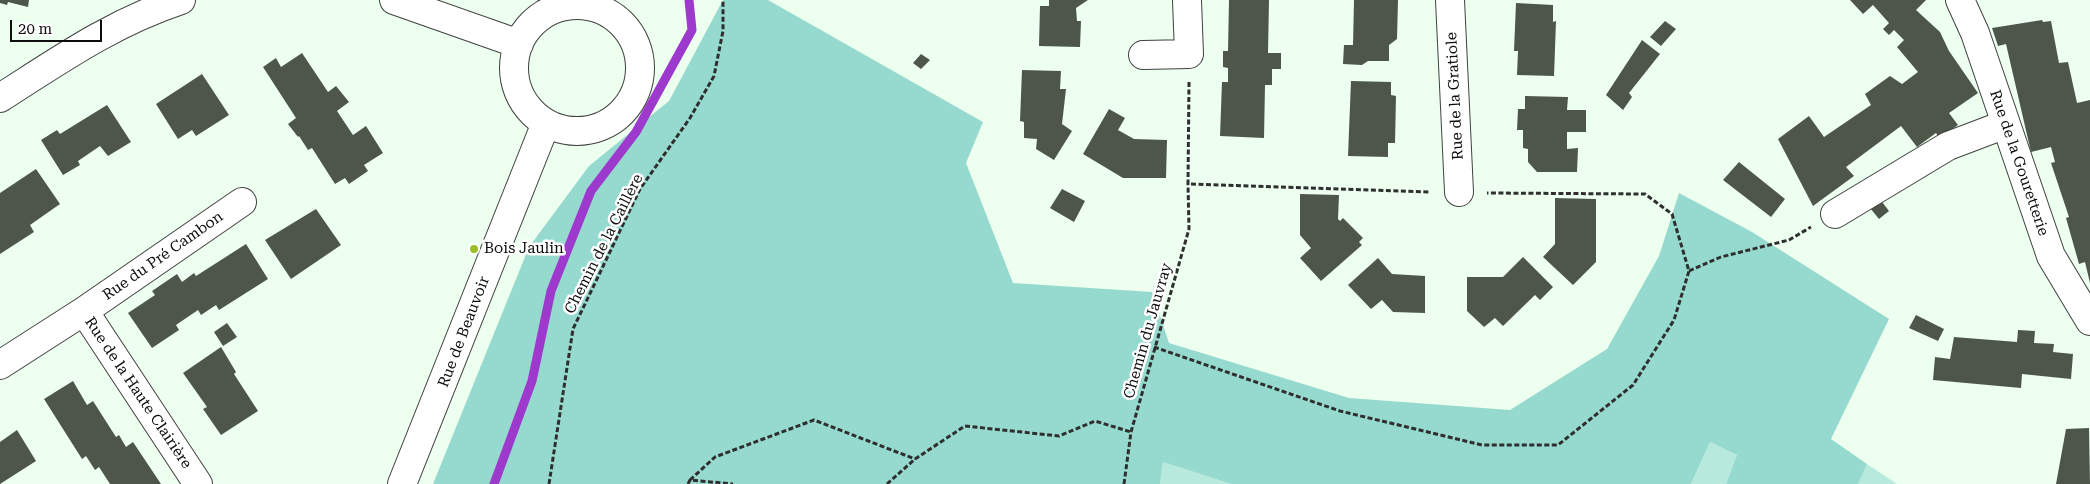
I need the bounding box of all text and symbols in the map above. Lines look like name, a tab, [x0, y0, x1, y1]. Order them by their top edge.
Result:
scale bar	[12, 10, 105, 42]
text: 20 m	[18, 20, 52, 38]
street label: Rue de la Gratiole	[1443, 32, 1467, 160]
street label: Rue de la Gouretterie	[1986, 88, 2052, 238]
street label: Chemin de la Caillère	[561, 171, 647, 317]
street label: Rue du Pré Cambon	[99, 208, 227, 304]
place label: Bois Jaulin	[484, 240, 564, 258]
marker: Bois Jaulin	[468, 243, 480, 255]
street label: Chemin du Jauvray	[1120, 261, 1176, 401]
street label: Rue de Beauvoir	[435, 274, 493, 390]
street label: Rue de la Haute Clairière	[81, 314, 195, 472]

